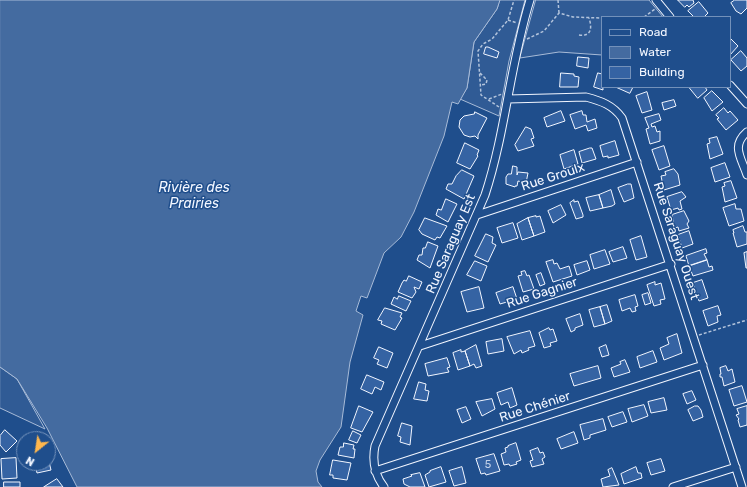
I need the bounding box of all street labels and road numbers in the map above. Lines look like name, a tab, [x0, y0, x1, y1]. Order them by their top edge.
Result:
street label: Rue Groulx	[519, 159, 587, 195]
street label: Rue Saraguay Ouest	[650, 180, 702, 302]
street label: Rue Saraguay Est	[423, 192, 479, 296]
street label: Rue Gagnier	[504, 274, 580, 312]
street label: Rue Chénier	[497, 388, 573, 426]

